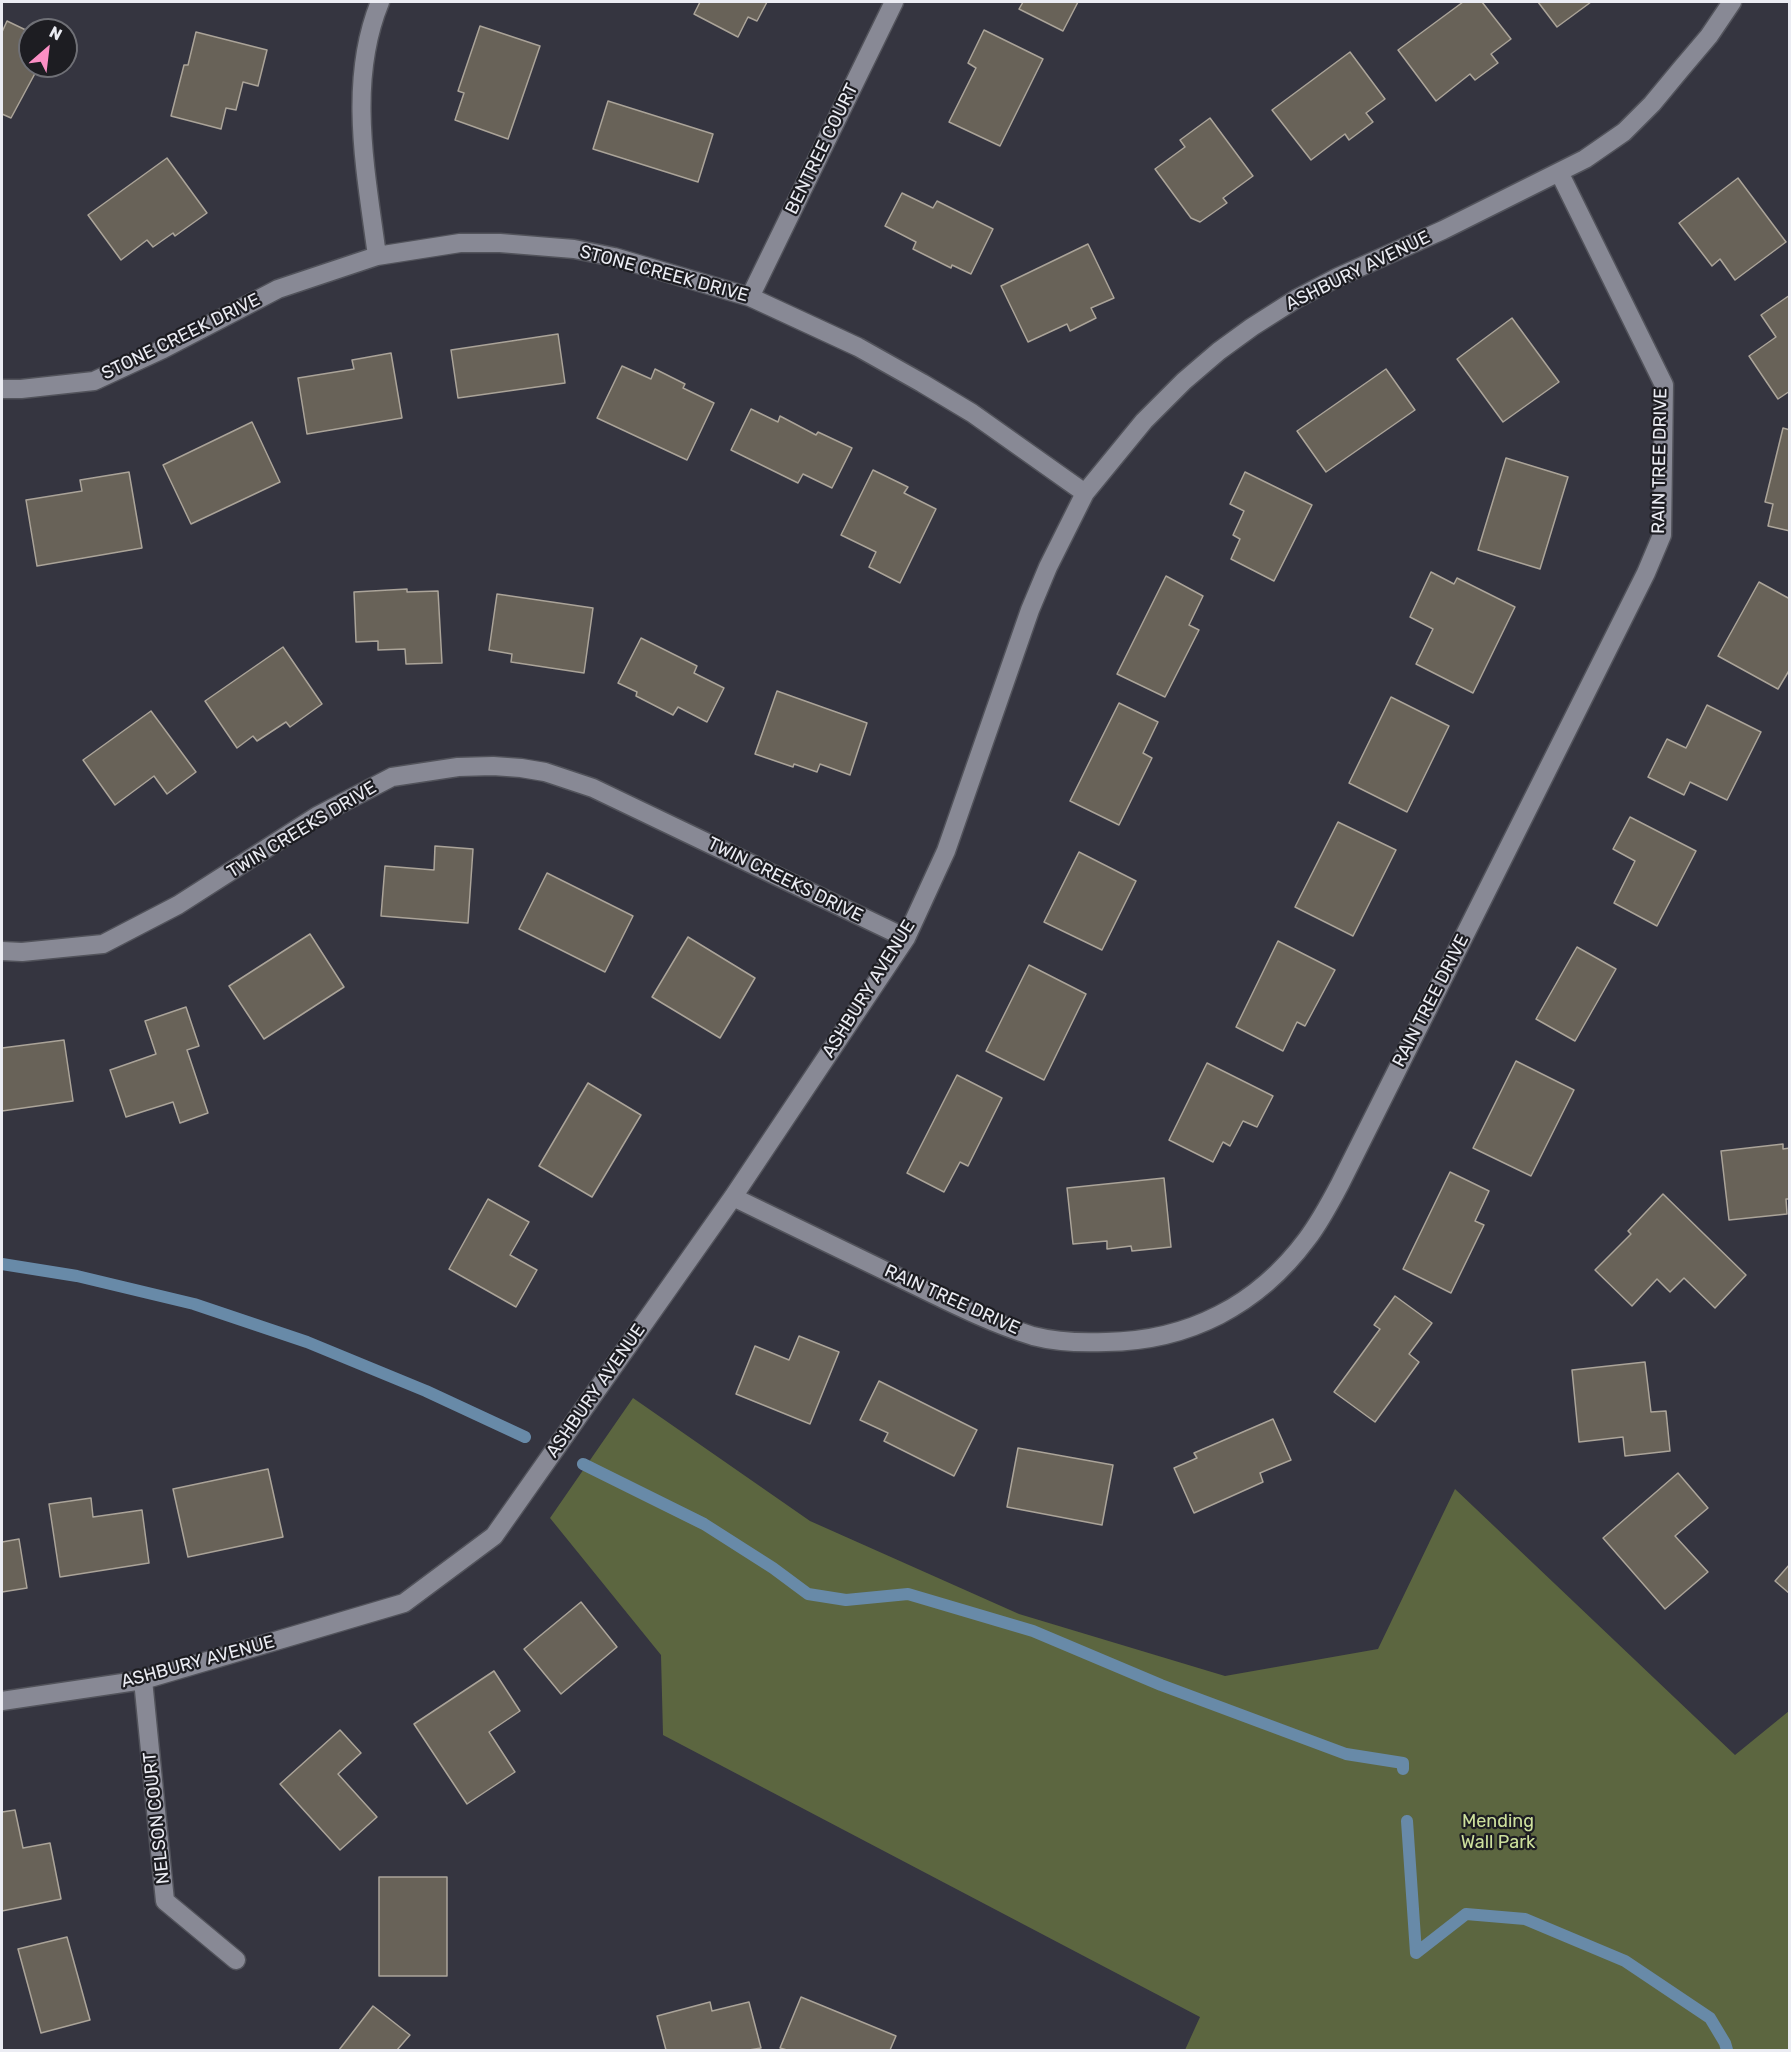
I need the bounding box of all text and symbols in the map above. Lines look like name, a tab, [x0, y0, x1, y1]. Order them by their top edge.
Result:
north arrow	[18, 18, 78, 78]
text: N	[46, 22, 65, 45]
street label: BENTREE COURT	[781, 80, 863, 218]
street label: ASHBURY AVENUE	[1282, 227, 1434, 315]
street label: STONE CREEK DRIVE	[577, 241, 751, 307]
street label: STONE CREEK DRIVE	[98, 289, 264, 385]
street label: RAIN TREE DRIVE	[1648, 388, 1672, 534]
street label: TWIN CREEKS DRIVE	[223, 777, 381, 883]
street label: TWIN CREEKS DRIVE	[704, 833, 866, 927]
street label: ASHBURY AVENUE	[818, 916, 920, 1062]
street label: RAIN TREE DRIVE	[1388, 931, 1474, 1071]
street label: RAIN TREE DRIVE	[881, 1260, 1023, 1340]
street label: ASHBURY AVENUE	[542, 1320, 650, 1462]
street label: ASHBURY AVENUE	[119, 1631, 277, 1693]
street label: NELSON COURT	[139, 1751, 175, 1885]
park label: Mending Wall Park	[1461, 1811, 1535, 1854]

